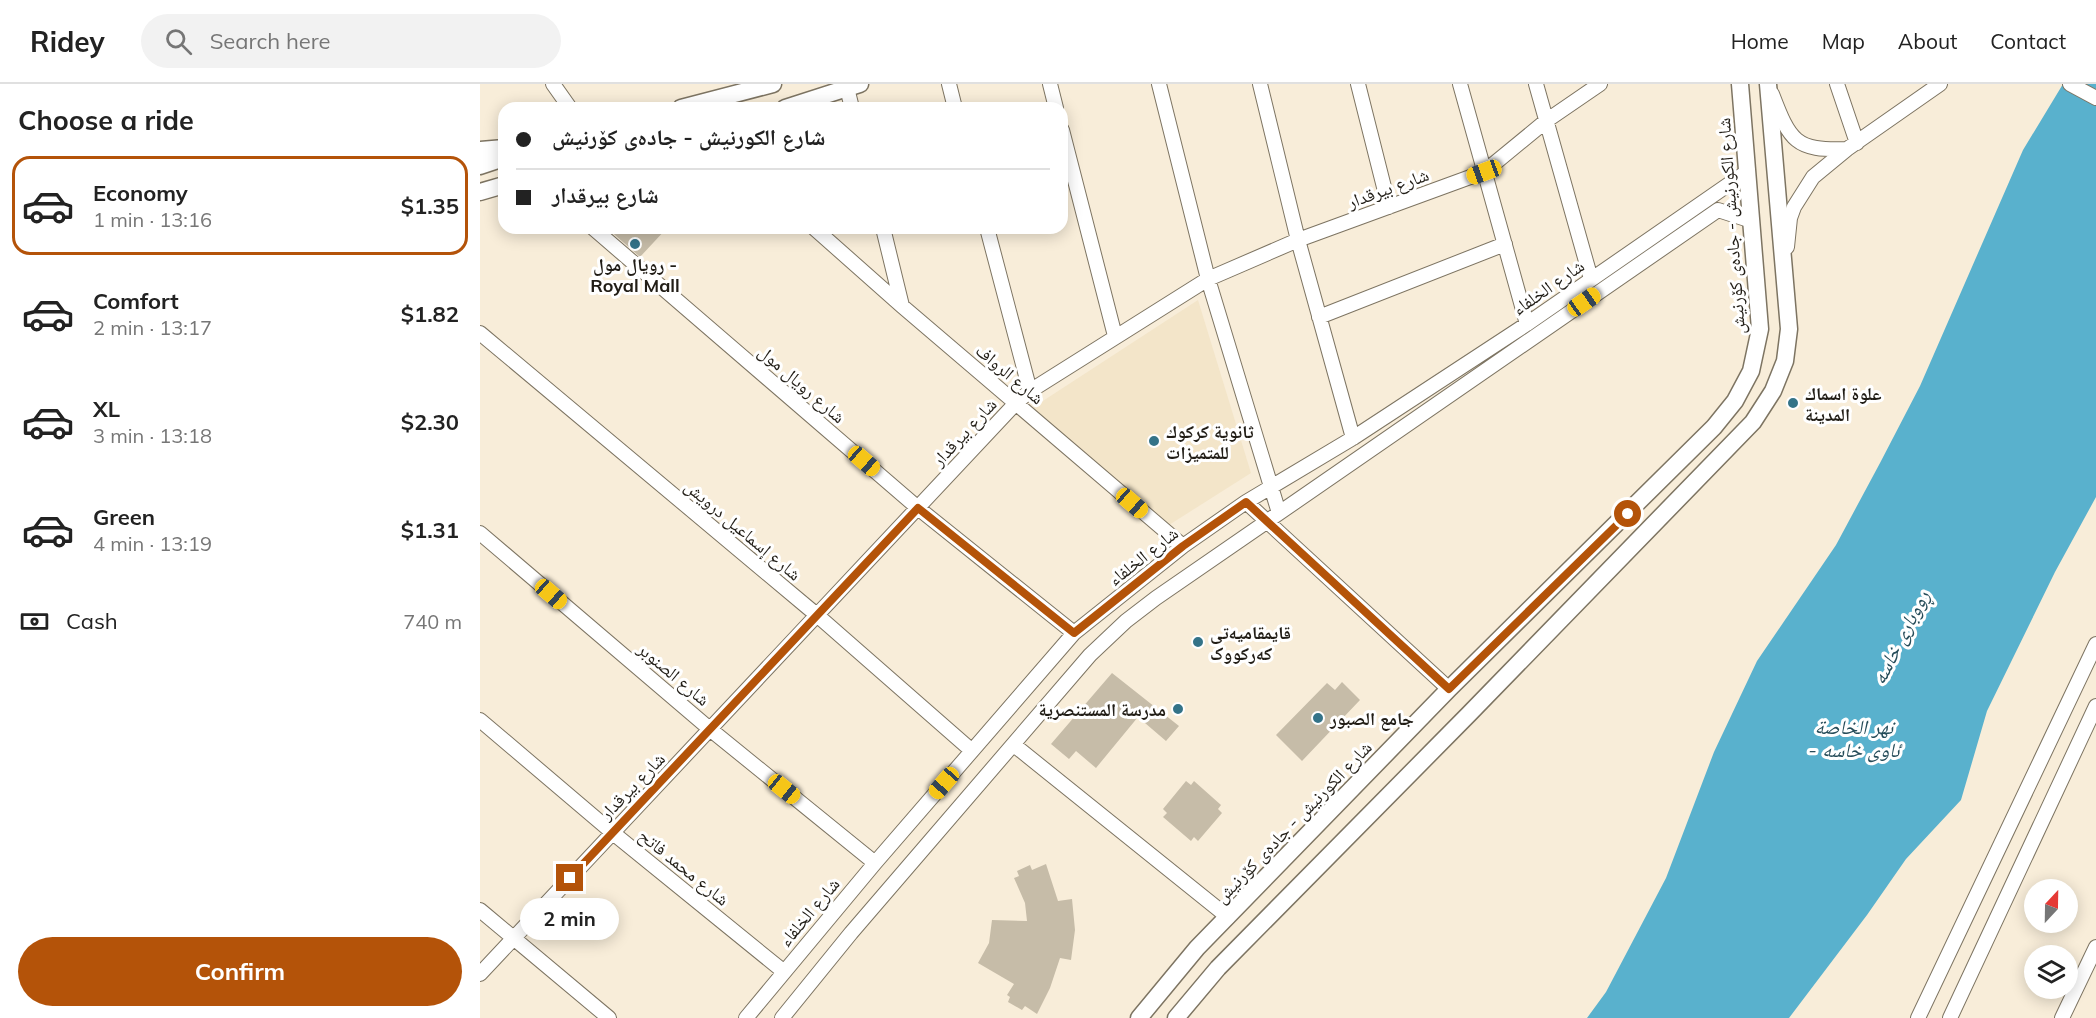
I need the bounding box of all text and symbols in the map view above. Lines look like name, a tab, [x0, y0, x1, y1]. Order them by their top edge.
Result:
search box	[141, 14, 561, 68]
text: Ridey	[30, 24, 105, 59]
icon: search	[162, 25, 195, 58]
text: Search here	[210, 27, 331, 55]
text: Home	[1731, 28, 1789, 54]
text: Map	[1822, 28, 1865, 54]
text: About	[1898, 28, 1957, 54]
text: Contact	[1990, 28, 2066, 54]
text: Choose a ride	[18, 103, 194, 137]
street label: شارع الكورنيش - جادەی کۆرنیش	[1712, 117, 1750, 335]
text: شارع الكورنيش - جادەی کۆرنیش	[552, 123, 825, 151]
car	[1464, 157, 1504, 187]
street label: شارع بيرقدار	[1343, 163, 1432, 214]
icon: car	[21, 179, 75, 233]
text: Economy	[93, 179, 188, 207]
text: شارع بيرقدار	[552, 181, 659, 209]
text: $1.35	[401, 192, 459, 220]
text: 1 min · 13:16	[93, 207, 212, 232]
marker: رويال مول - Royal Mall	[628, 237, 642, 251]
place label: رويال مول - Royal Mall	[590, 253, 680, 297]
street label: شارع الخلفاء	[1507, 254, 1589, 320]
car	[1564, 284, 1604, 320]
icon: car	[21, 287, 75, 341]
text: Comfort	[93, 287, 179, 315]
text: $1.82	[401, 300, 459, 328]
text: 2 min · 13:17	[93, 315, 212, 340]
street label: شارع الرواف	[971, 339, 1049, 409]
street label: شارع رويال مول	[754, 340, 850, 428]
place label: علوة اسماك المدينة	[1805, 382, 1882, 426]
street label: شارع بيرقدار	[926, 393, 1001, 472]
icon: car	[21, 395, 75, 449]
text: XL	[93, 395, 120, 423]
marker: علوة اسماك المدينة	[1786, 396, 1800, 410]
text: $2.30	[401, 408, 459, 436]
place label: ثانوية كركوك للمتميزات	[1166, 420, 1254, 464]
text: 3 min · 13:18	[93, 423, 212, 448]
marker: ثانوية كركوك للمتميزات	[1147, 434, 1161, 448]
car	[845, 442, 883, 480]
street label: شارع إسماعيل درويش	[679, 475, 806, 586]
car	[1113, 484, 1151, 522]
route start	[1614, 500, 1641, 527]
icon: car	[21, 503, 75, 557]
text: Green	[93, 503, 155, 531]
text: $1.31	[401, 516, 459, 544]
street label: شارع الخلفاء	[1103, 521, 1183, 591]
text: 4 min · 13:19	[93, 531, 212, 556]
car	[532, 575, 570, 613]
water label: ڕووباری خاسە	[1866, 586, 1938, 690]
icon: cash	[18, 605, 51, 638]
text: Cash	[66, 607, 118, 635]
text: 740 m	[403, 609, 462, 634]
place label: قایمقامیەتی کەرکووک	[1210, 621, 1291, 665]
marker: قایمقامیەتی کەرکووک	[1191, 635, 1205, 649]
street label: شارع الصنوبر	[633, 637, 715, 711]
place label: مدرسة المستنصرية	[1038, 698, 1166, 721]
marker: مدرسة المستنصرية	[1171, 702, 1185, 716]
place label: جامع الصبور	[1329, 707, 1414, 731]
marker: جامع الصبور	[1311, 711, 1325, 725]
water label: نهر الخاصة - ئاوی خاسە	[1808, 714, 1903, 763]
street label: شارع الكورنيش - جادەی کۆرنیش	[1209, 736, 1377, 908]
street label: شارع بيرقدار	[594, 747, 670, 825]
car	[925, 764, 963, 802]
car	[764, 771, 804, 807]
street label: شارع محمد فاتح	[633, 823, 734, 911]
route end	[556, 864, 583, 891]
street label: شارع الخلفاء	[774, 873, 844, 951]
north arrow	[2024, 879, 2078, 933]
map controls	[2024, 879, 2078, 999]
callout: 2 min	[520, 899, 620, 941]
text: 2 min	[543, 906, 596, 931]
button: Confirm	[18, 937, 462, 1006]
button: layers	[2024, 945, 2078, 999]

